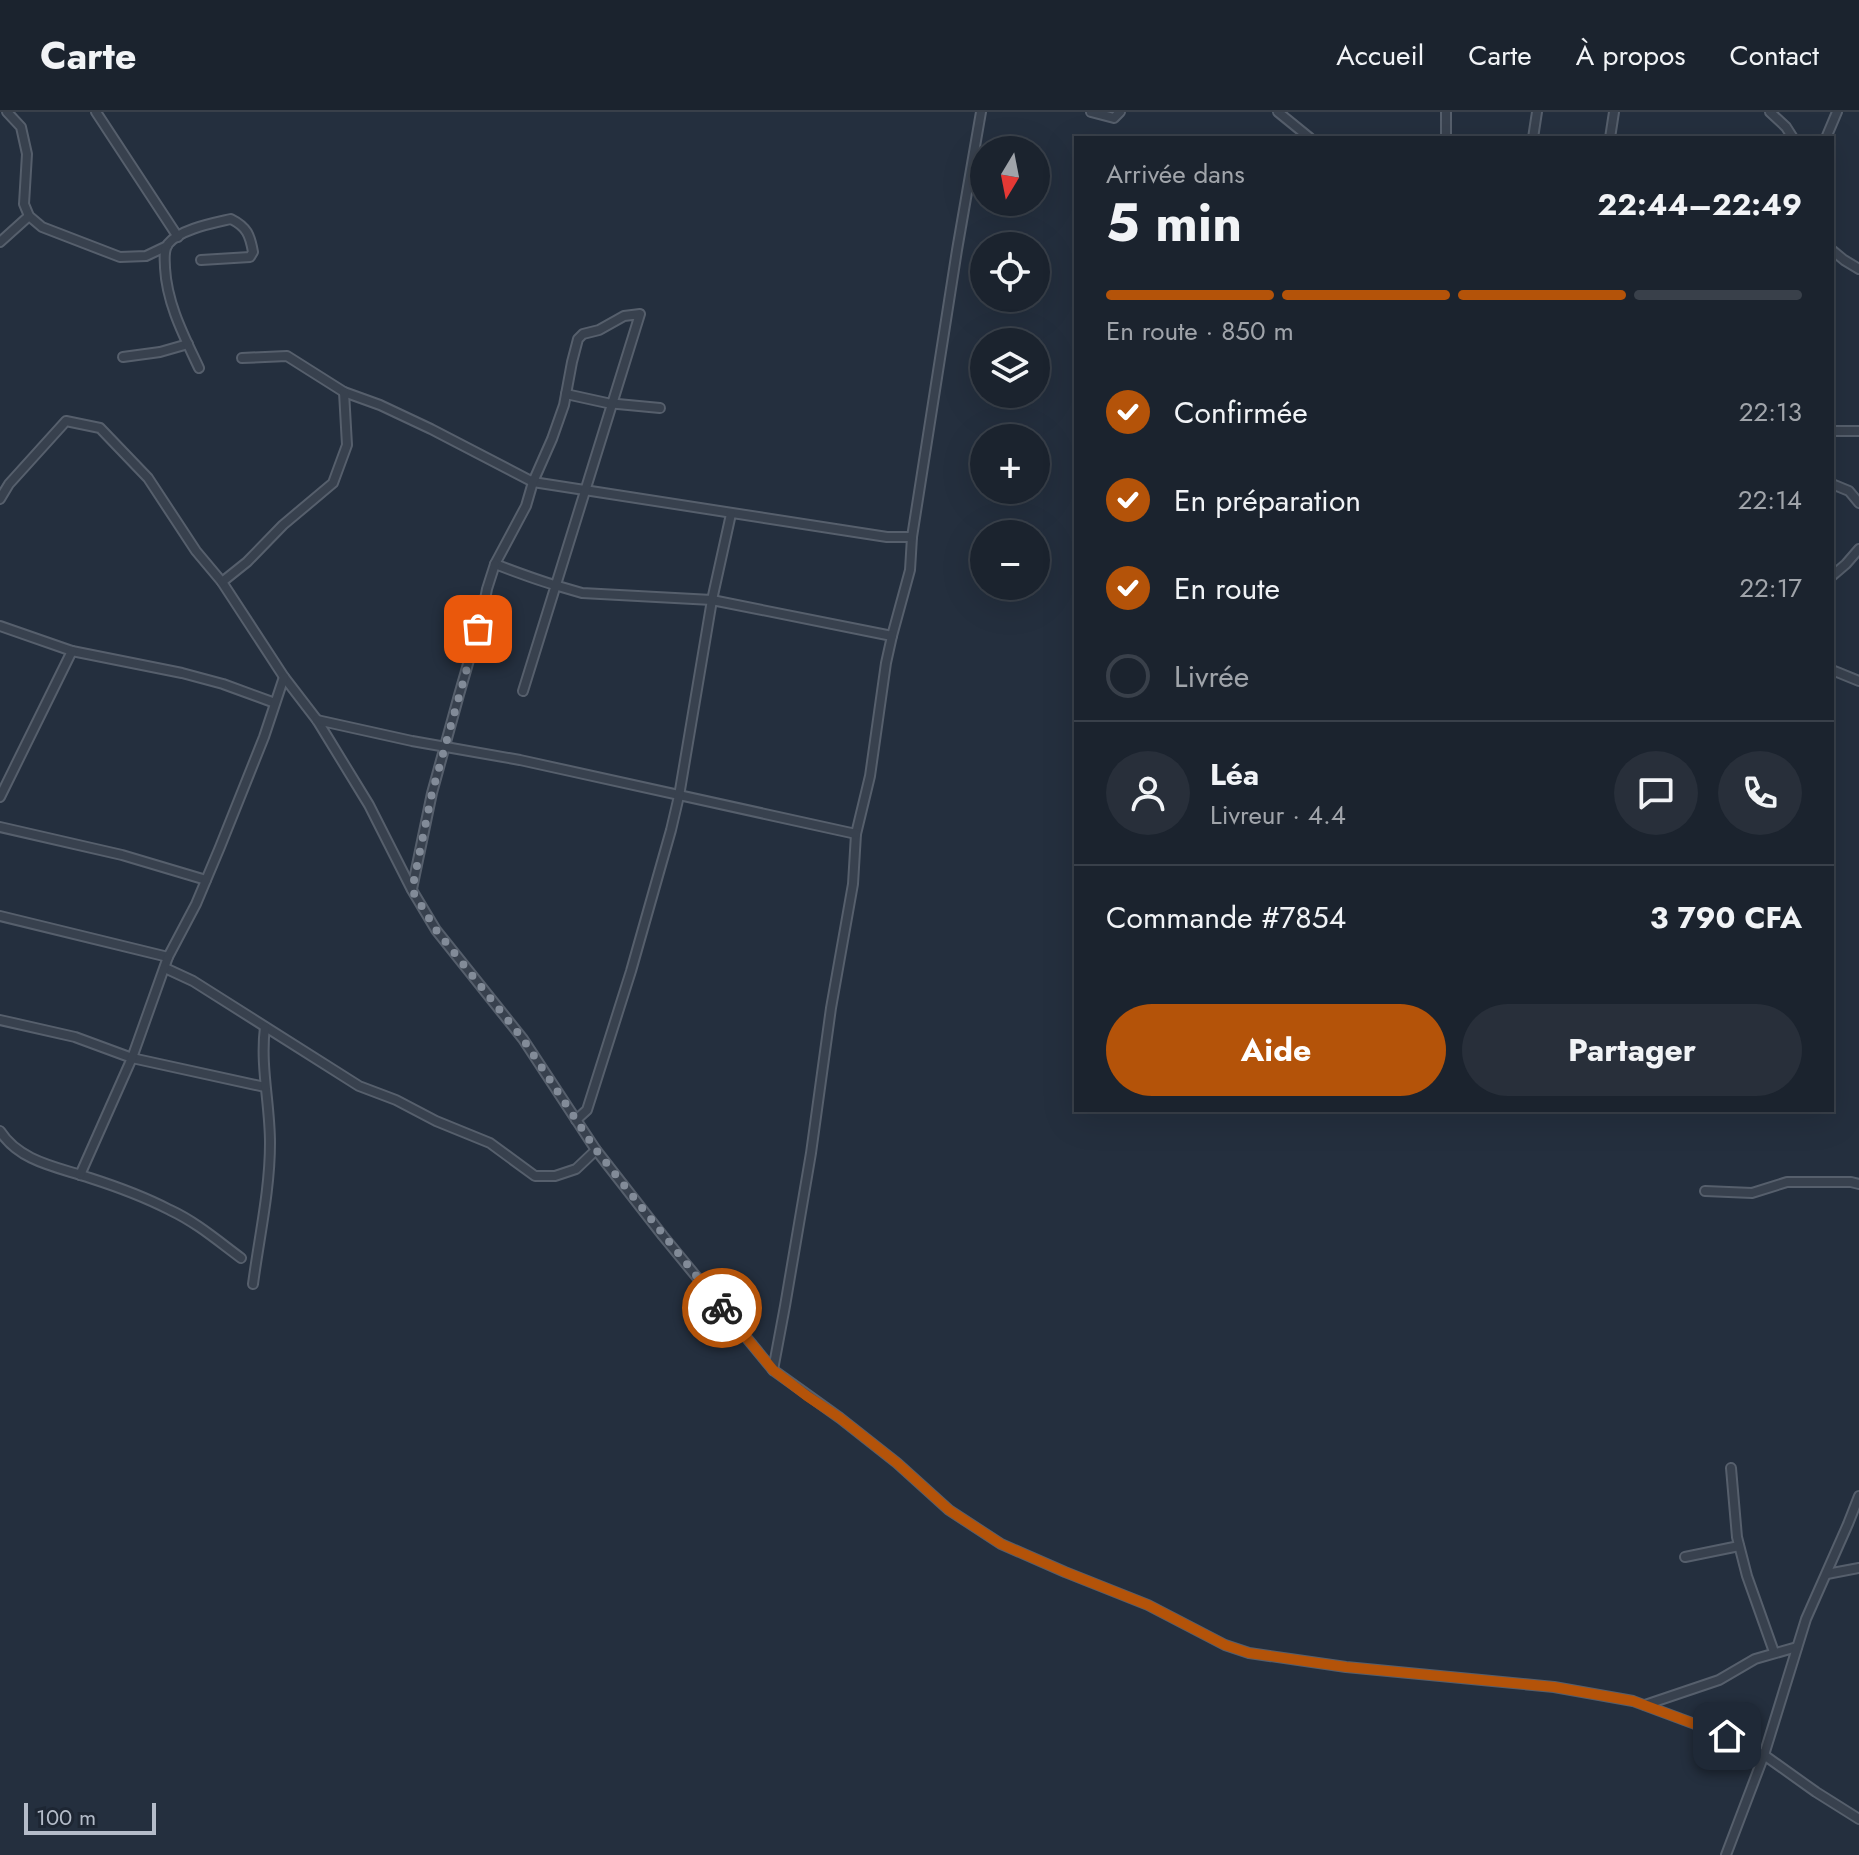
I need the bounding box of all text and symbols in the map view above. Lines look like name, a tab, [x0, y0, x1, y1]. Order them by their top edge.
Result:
text: Carte	[40, 28, 137, 83]
text: Accueil	[1336, 35, 1424, 76]
text: Carte	[1468, 35, 1532, 76]
text: À propos	[1576, 35, 1686, 76]
text: Contact	[1730, 35, 1819, 76]
north arrow	[970, 136, 1050, 216]
map controls	[970, 136, 1050, 600]
text: Arrivée dans	[1106, 155, 1245, 193]
text: 22:44–22:49	[1598, 183, 1802, 226]
text: 5 min	[1106, 185, 1242, 261]
button: locate	[970, 232, 1050, 312]
text: En route · 850 m	[1106, 312, 1294, 350]
button: layers	[970, 328, 1050, 408]
icon: check	[1106, 390, 1150, 434]
text: Confirmée	[1174, 391, 1308, 434]
text: 22:13	[1739, 393, 1802, 431]
button: +	[970, 424, 1050, 504]
icon: check	[1106, 478, 1150, 522]
text: En préparation	[1174, 479, 1361, 522]
text: 22:14	[1738, 481, 1802, 519]
button: −	[970, 520, 1050, 600]
icon: check	[1106, 566, 1150, 610]
text: En route	[1174, 567, 1280, 610]
text: 22:17	[1739, 569, 1802, 607]
pin	[444, 595, 512, 663]
icon: bag	[456, 607, 500, 651]
text: Livrée	[1174, 655, 1249, 698]
button: person	[1106, 751, 1190, 835]
button: chat	[1614, 751, 1698, 835]
button: phone	[1718, 751, 1802, 835]
text: Léa	[1210, 753, 1259, 796]
text: Livreur · 4.4	[1210, 796, 1346, 834]
text: Commande #7854	[1106, 896, 1346, 939]
text: 3 790 CFA	[1650, 896, 1802, 939]
button: Aide	[1106, 1004, 1446, 1096]
button: Partager	[1462, 1004, 1802, 1096]
courier	[682, 1268, 762, 1348]
icon: bike	[700, 1286, 744, 1330]
pin	[1693, 1702, 1761, 1770]
icon: home	[1705, 1714, 1749, 1758]
scale bar	[24, 1799, 156, 1835]
text: 100 m	[36, 1801, 96, 1833]

